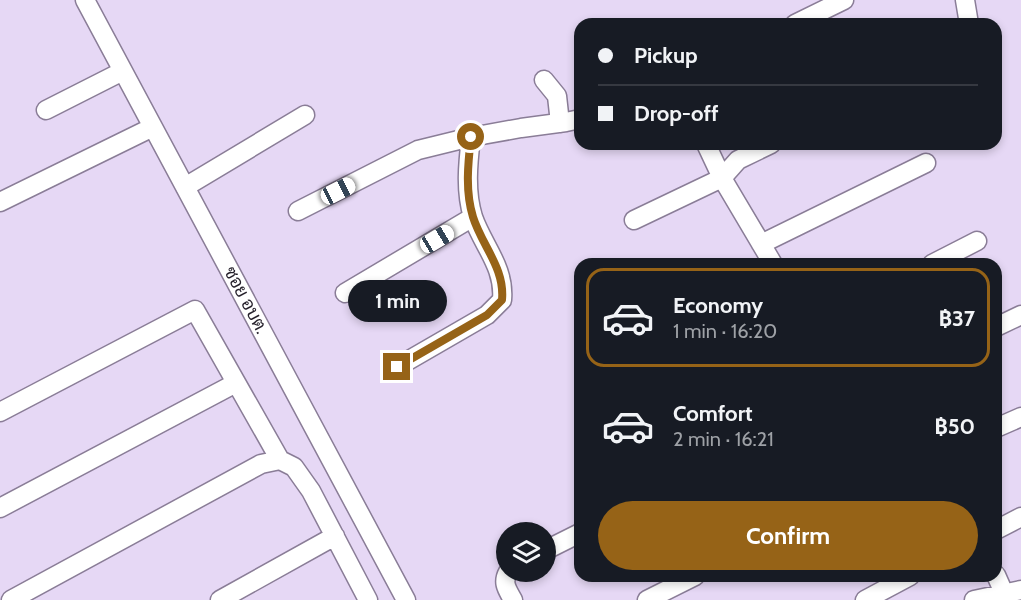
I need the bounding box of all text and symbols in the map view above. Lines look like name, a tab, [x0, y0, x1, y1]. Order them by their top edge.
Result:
text: Pickup	[634, 42, 698, 69]
text: Drop-off	[634, 100, 718, 127]
route start	[457, 123, 484, 150]
car	[318, 175, 358, 207]
car	[417, 222, 457, 256]
street label: ซอย อบต.	[219, 263, 273, 337]
callout: 1 min	[348, 280, 446, 322]
text: 1 min	[375, 289, 420, 313]
icon: car	[601, 291, 655, 345]
text: Economy	[673, 292, 763, 319]
text: ฿37	[939, 305, 975, 332]
text: 1 min · 16:20	[673, 319, 777, 343]
route end	[383, 353, 410, 380]
icon: car	[601, 399, 655, 453]
text: Comfort	[673, 400, 752, 427]
text: ฿50	[934, 413, 975, 440]
text: 2 min · 16:21	[673, 427, 774, 451]
button: Confirm	[598, 501, 978, 570]
map controls	[496, 522, 556, 582]
button: layers	[496, 522, 556, 582]

